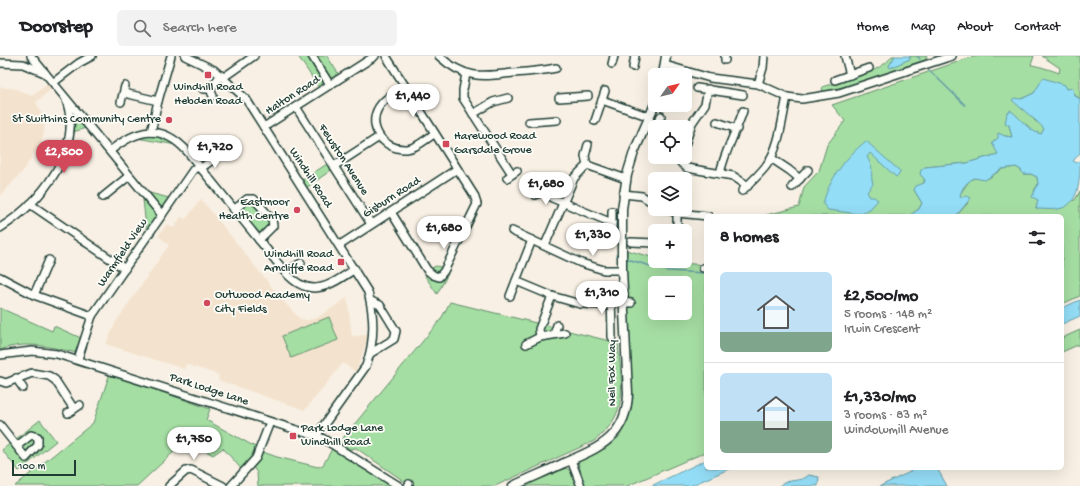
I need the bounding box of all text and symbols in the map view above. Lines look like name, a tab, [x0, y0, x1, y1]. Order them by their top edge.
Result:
search box	[117, 10, 397, 46]
text: Doorstep	[20, 16, 93, 39]
icon: search	[131, 17, 153, 39]
text: Search here	[163, 19, 237, 37]
text: Home	[857, 19, 889, 36]
text: Map	[911, 19, 935, 36]
text: About	[957, 19, 993, 36]
text: Contact	[1015, 19, 1060, 36]
north arrow	[648, 68, 692, 112]
map controls	[648, 68, 692, 320]
marker: Windhill Road Hebden Road	[203, 70, 213, 80]
street label: Halton Road	[263, 73, 324, 119]
place label: Windhill Road Hebden Road	[174, 81, 243, 109]
pin: £1,440	[380, 84, 446, 118]
text: £1,440	[396, 89, 430, 104]
place label: St Swithins Community Centre	[12, 113, 162, 127]
marker: St Swithins Community Centre	[164, 115, 174, 125]
button: locate	[648, 120, 692, 164]
street label: Fewston Avenue	[314, 121, 372, 199]
place label: Harewood Road Garsdale Grove	[454, 130, 537, 158]
pin: £1,720	[182, 135, 248, 169]
marker: Harewood Road Garsdale Grove	[441, 139, 451, 149]
pin: £2,500	[31, 140, 97, 174]
text: £1,720	[197, 140, 233, 155]
text: £2,500	[45, 145, 83, 160]
street label: Windhill Road	[285, 145, 335, 212]
pin: £1,680	[513, 172, 579, 206]
button: layers	[648, 172, 692, 216]
street label: Gisburn Road	[361, 174, 424, 222]
text: £1,680	[528, 177, 564, 192]
place label: Eastmoor Health Centre	[219, 196, 291, 224]
marker: Eastmoor Health Centre	[292, 205, 302, 215]
street label: Warmfield View	[95, 216, 151, 290]
pin: £1,680	[411, 216, 477, 250]
text: £1,680	[426, 221, 462, 236]
pin: £1,330	[560, 223, 626, 257]
button: +	[648, 224, 692, 268]
icon: filters	[1026, 227, 1048, 249]
text: £1,330	[575, 228, 611, 243]
text: 8 homes	[720, 228, 778, 248]
place label: Windhill Road Arncliffe Road	[264, 248, 334, 276]
marker: Windhill Road Arncliffe Road	[336, 257, 346, 267]
button: −	[648, 276, 692, 320]
pin: £1,310	[569, 281, 635, 315]
text: £1,310	[585, 286, 619, 301]
text: £2,500/mo	[844, 287, 918, 307]
icon: home	[752, 288, 800, 336]
place label: Outwood Academy City Fields	[215, 289, 310, 317]
marker: Outwood Academy City Fields	[202, 298, 212, 308]
text: 5 rooms · 148 m²	[844, 307, 932, 322]
text: Irwin Crescent	[844, 322, 920, 337]
street label: Neil Fox Way	[606, 340, 620, 406]
street label: Park Lodge Lane	[167, 370, 251, 410]
text: £1,330/mo	[844, 388, 916, 408]
icon: home	[752, 389, 800, 437]
text: 3 rooms · 83 m²	[844, 408, 928, 423]
place label: Park Lodge Lane Windhill Road	[300, 422, 384, 450]
text: Windowmill Avenue	[844, 423, 948, 438]
pin: £1,750	[161, 427, 227, 461]
marker: Park Lodge Lane Windhill Road	[288, 431, 298, 441]
text: £1,750	[176, 432, 212, 447]
scale bar	[12, 458, 76, 477]
text: 100 m	[18, 461, 45, 473]

